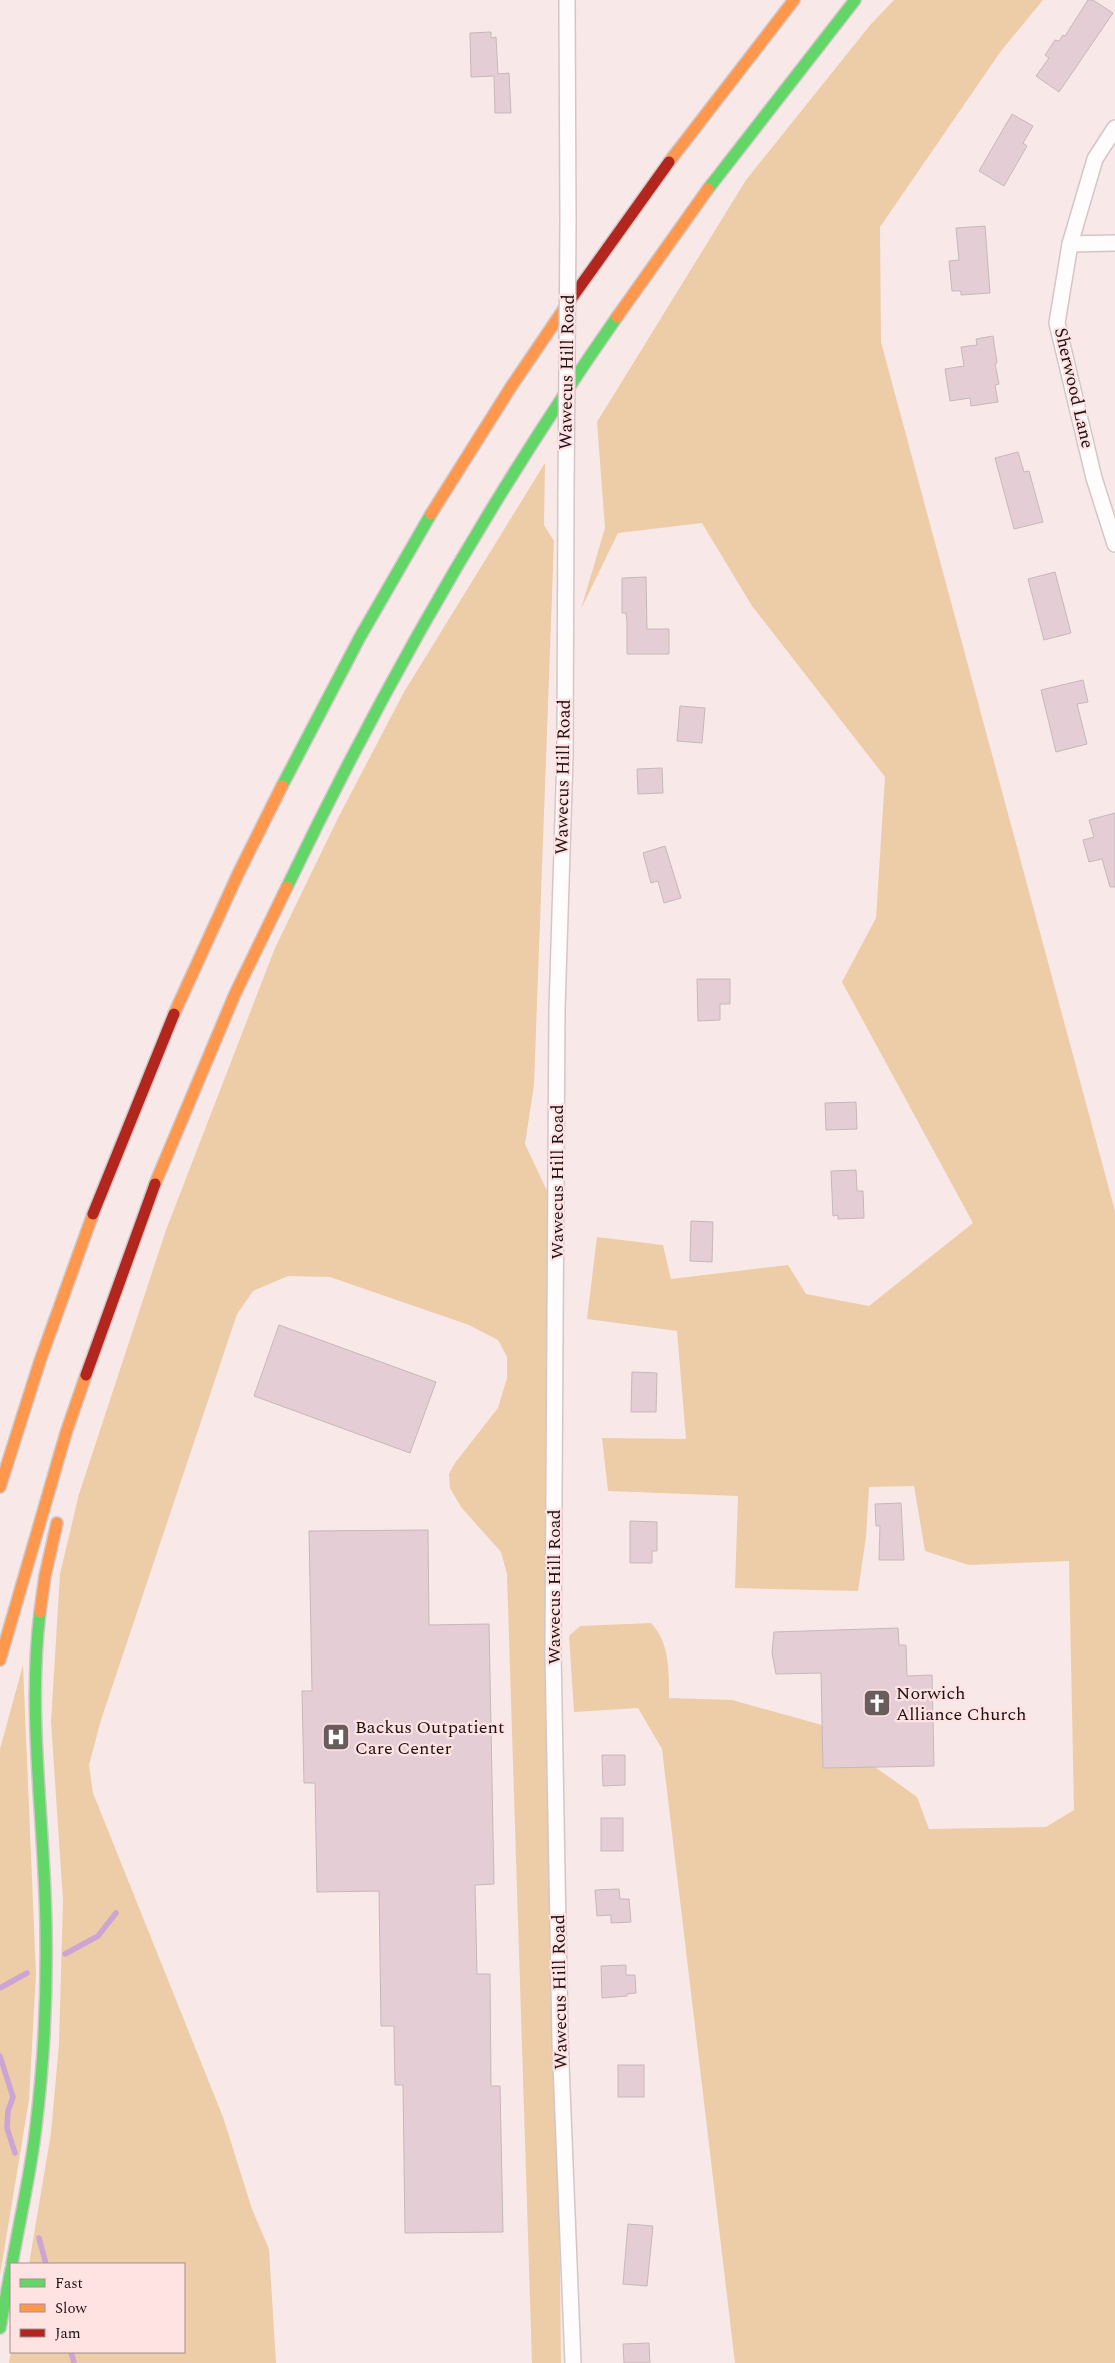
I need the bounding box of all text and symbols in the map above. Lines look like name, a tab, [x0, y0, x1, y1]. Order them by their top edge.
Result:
street label: Wawecus Hill Road	[552, 294, 582, 450]
street label: Sherwood Lane	[1047, 325, 1101, 451]
street label: Wawecus Hill Road	[548, 699, 578, 855]
street label: Wawecus Hill Road	[544, 1104, 571, 1260]
street label: Wawecus Hill Road	[541, 1509, 568, 1665]
place label: Norwich Alliance Church	[896, 1680, 1027, 1728]
church icon: Norwich Alliance Church	[862, 1688, 892, 1718]
place label: Backus Outpatient Care Center	[355, 1714, 504, 1762]
hospital icon: Backus Outpatient Care Center	[321, 1722, 351, 1752]
street label: Wawecus Hill Road	[545, 1914, 575, 2070]
legend	[10, 2263, 185, 2353]
text: Fast	[55, 2272, 83, 2295]
text: Slow	[55, 2297, 87, 2320]
text: Jam	[55, 2322, 81, 2345]

